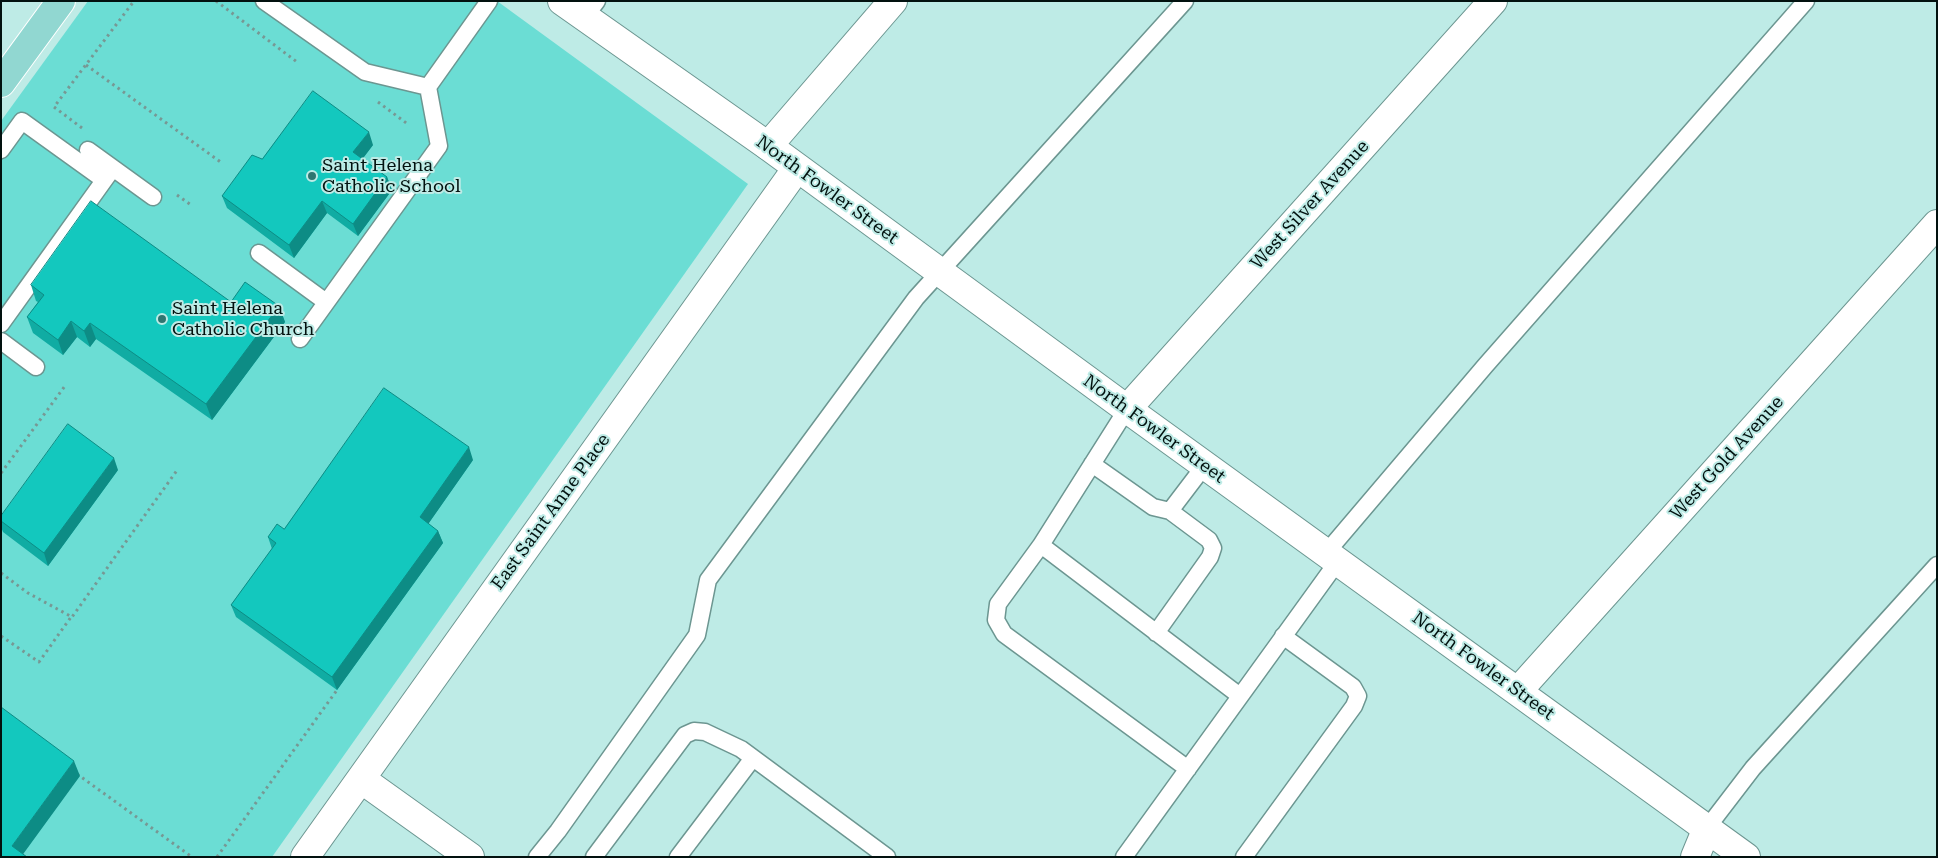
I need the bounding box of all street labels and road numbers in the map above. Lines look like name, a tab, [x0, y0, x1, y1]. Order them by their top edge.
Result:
street label: North Fowler Street	[752, 131, 902, 249]
street label: West Silver Avenue	[1246, 136, 1374, 274]
street label: North Fowler Street	[1079, 370, 1229, 488]
street label: West Gold Avenue	[1666, 392, 1788, 524]
street label: East Saint Anne Place	[487, 430, 615, 594]
street label: North Fowler Street	[1408, 607, 1558, 725]

